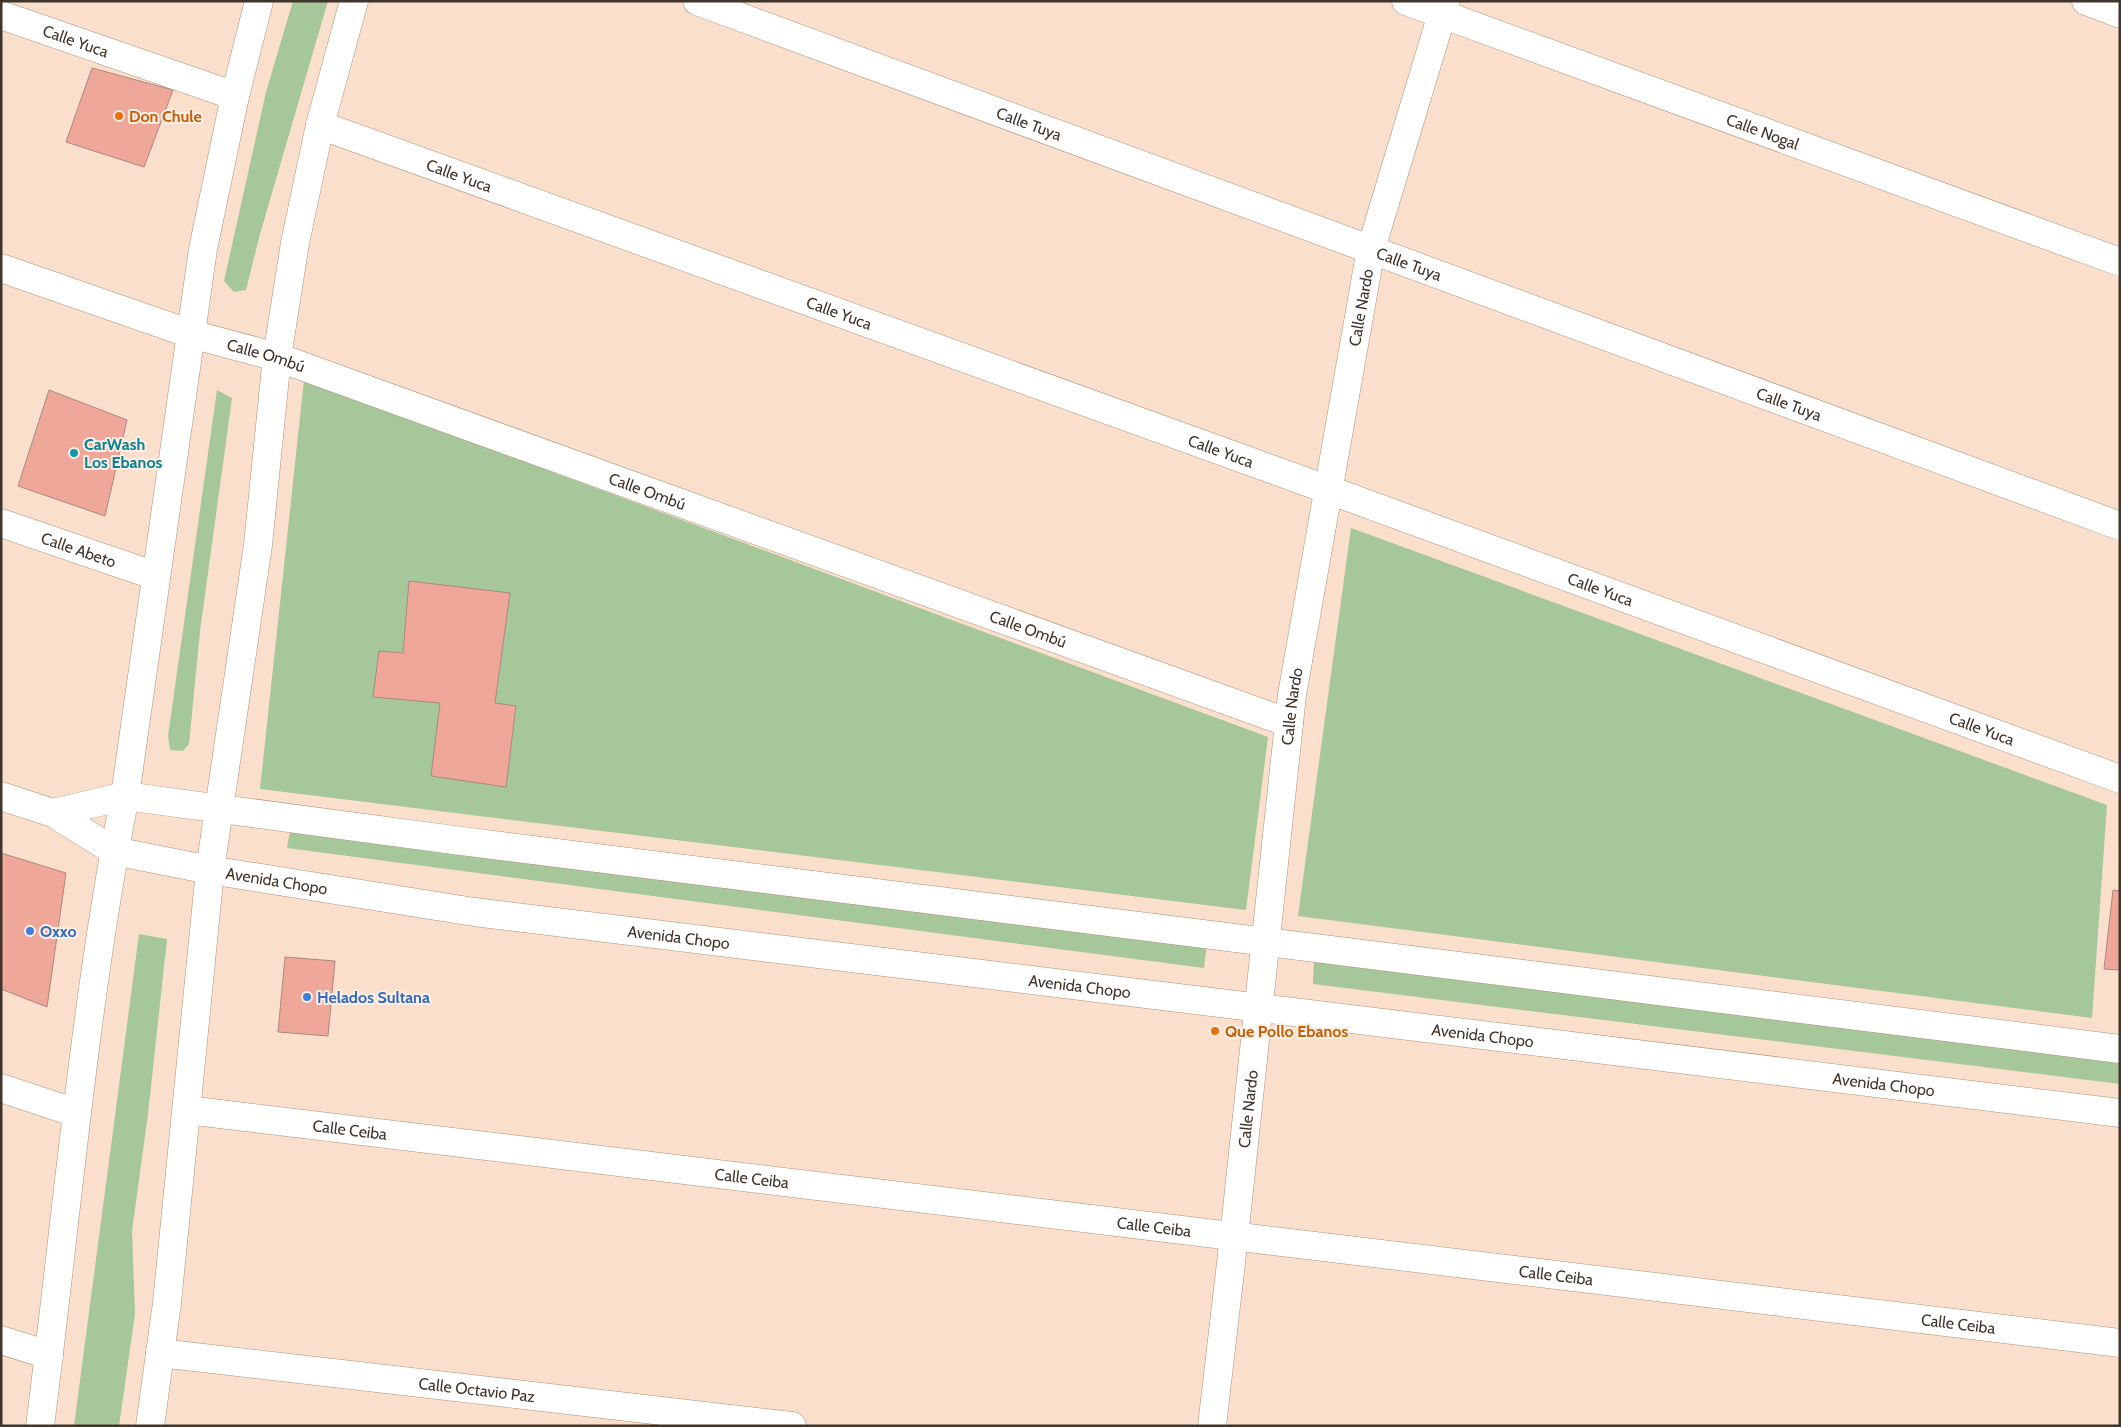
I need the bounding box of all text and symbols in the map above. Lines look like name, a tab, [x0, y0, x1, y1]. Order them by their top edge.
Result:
street label: Calle Yuca	[40, 21, 111, 61]
street label: Calle Tuya	[994, 103, 1065, 144]
place label: Don Chule	[129, 107, 202, 126]
street label: Calle Nogal	[1724, 109, 1802, 154]
marker: Don Chule	[113, 110, 125, 122]
street label: Calle Yuca	[424, 155, 495, 196]
street label: Calle Tuya	[1374, 243, 1445, 285]
street label: Calle Nardo	[1344, 267, 1377, 348]
street label: Calle Yuca	[804, 292, 875, 333]
street label: Calle Ombú	[225, 335, 308, 376]
street label: Calle Tuya	[1754, 383, 1825, 425]
street label: Calle Yuca	[1186, 430, 1256, 472]
place label: CarWash Los Ebanos	[84, 435, 163, 472]
marker: CarWash Los Ebanos	[68, 447, 80, 459]
street label: Calle Ombú	[606, 468, 688, 514]
street label: Calle Abeto	[39, 528, 119, 571]
street label: Calle Yuca	[1565, 569, 1636, 610]
street label: Calle Ombú	[987, 606, 1069, 651]
street label: Calle Nardo	[1277, 666, 1306, 746]
street label: Calle Yuca	[1947, 708, 2017, 749]
street label: Avenida Chopo	[224, 863, 329, 898]
street label: Avenida Chopo	[627, 921, 731, 953]
place label: Oxxo	[40, 922, 77, 941]
marker: Oxxo	[24, 925, 36, 937]
street label: Avenida Chopo	[1028, 970, 1132, 1002]
place label: Helados Sultana	[317, 988, 430, 1007]
marker: Helados Sultana	[301, 991, 313, 1003]
street label: Avenida Chopo	[1431, 1020, 1535, 1051]
place label: Que Pollo Ebanos	[1225, 1022, 1348, 1041]
marker: Que Pollo Ebanos	[1209, 1025, 1221, 1037]
street label: Avenida Chopo	[1832, 1068, 1936, 1100]
street label: Calle Nardo	[1234, 1069, 1261, 1149]
street label: Calle Ceiba	[312, 1116, 388, 1144]
street label: Calle Ceiba	[714, 1164, 790, 1192]
street label: Calle Ceiba	[1116, 1213, 1193, 1240]
street label: Calle Ceiba	[1518, 1261, 1595, 1289]
street label: Calle Ceiba	[1920, 1310, 1997, 1337]
street label: Calle Octavio Paz	[418, 1373, 537, 1406]

